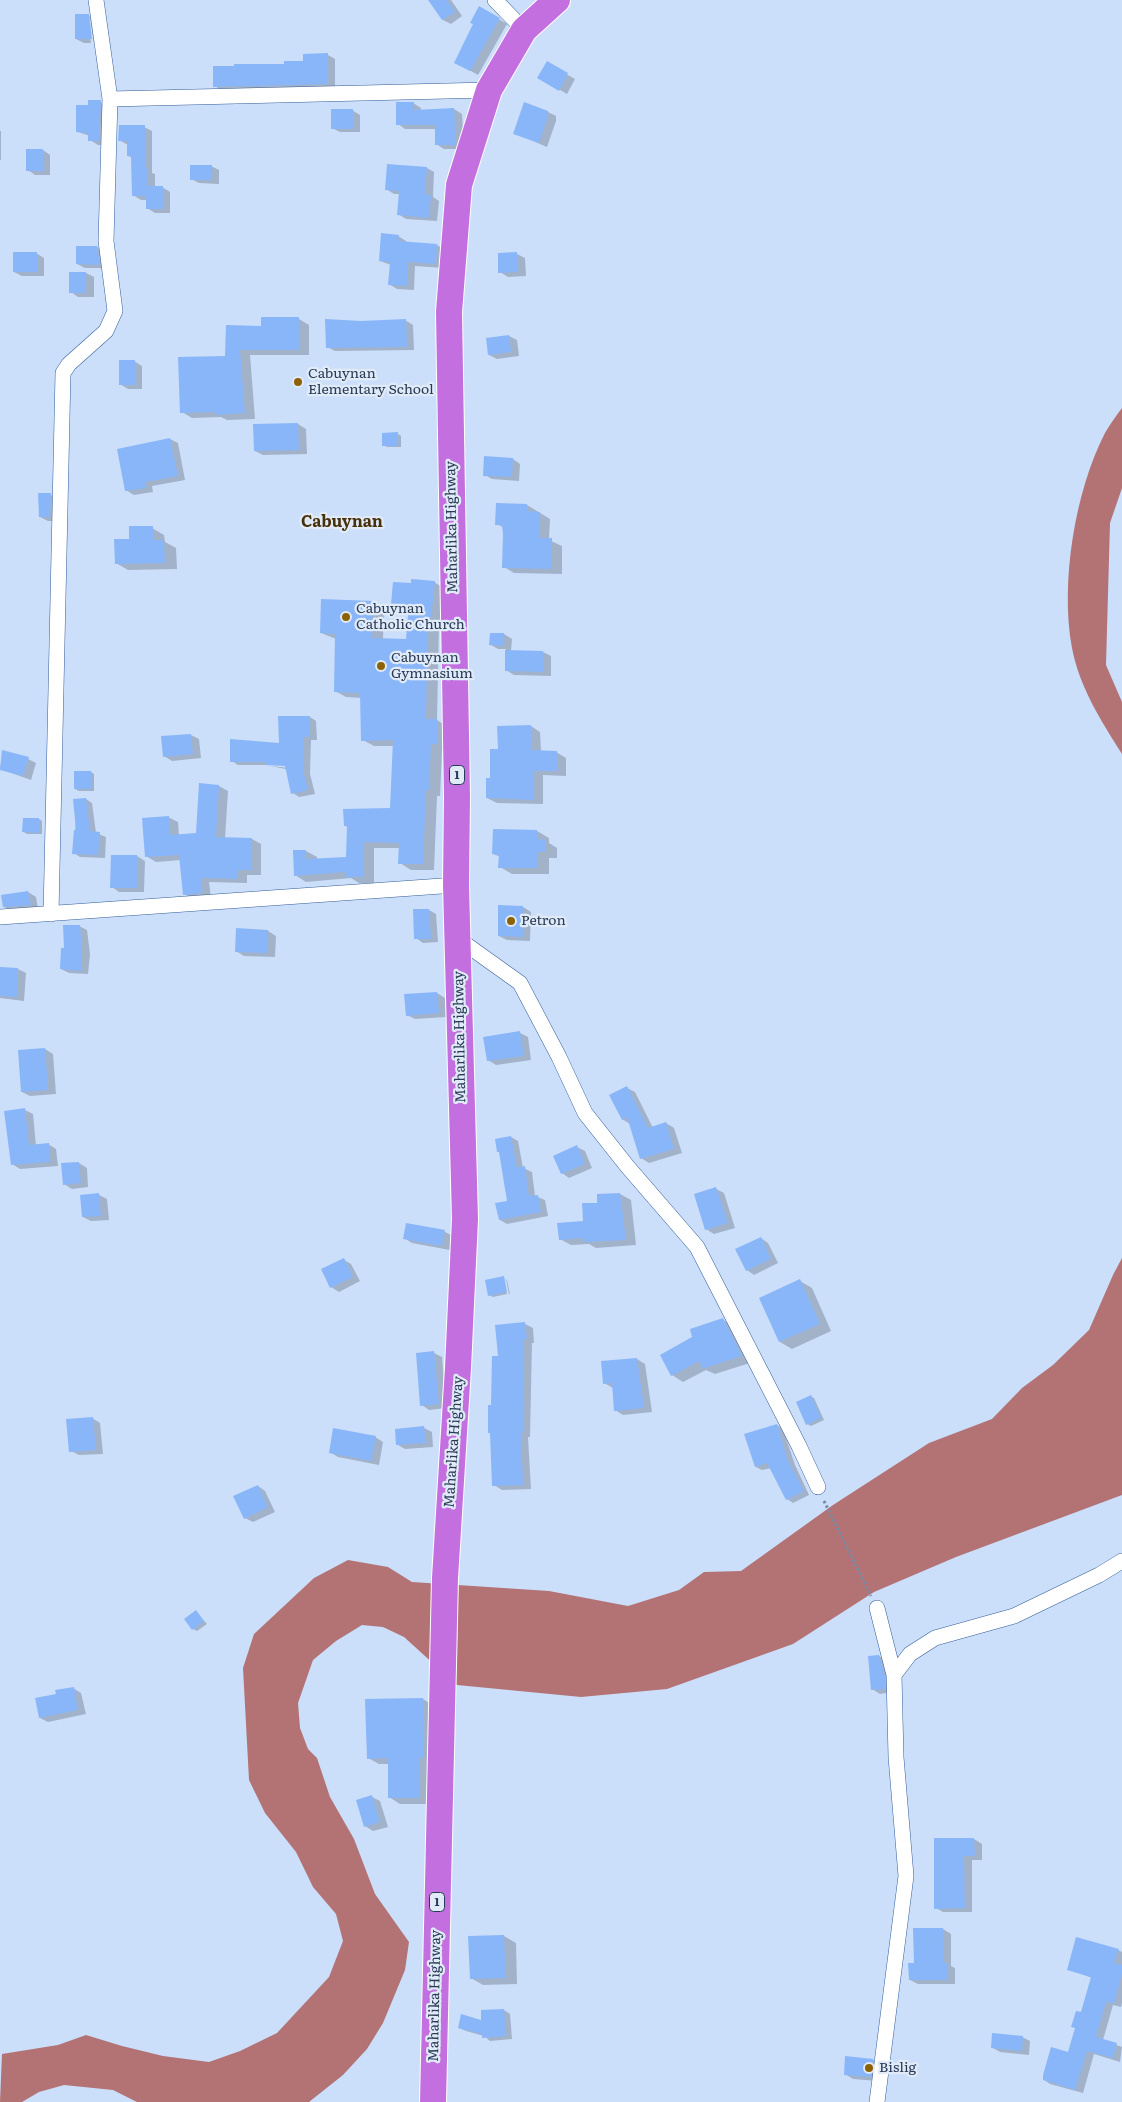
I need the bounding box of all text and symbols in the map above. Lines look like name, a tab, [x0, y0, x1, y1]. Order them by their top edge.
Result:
place label: Cabuynan Elementary School	[308, 366, 434, 398]
marker: Cabuynan Elementary School	[292, 376, 304, 388]
street label: Maharlika Highway	[442, 461, 462, 593]
district label: Cabuynan	[301, 512, 383, 532]
place label: Cabuynan Catholic Church	[356, 601, 465, 634]
marker: Cabuynan Catholic Church	[340, 611, 352, 623]
place label: Cabuynan Gymnasium	[391, 650, 473, 682]
marker: Cabuynan Gymnasium	[375, 660, 387, 672]
road number: 1	[450, 766, 464, 784]
place label: Petron	[521, 913, 566, 929]
marker: Petron	[505, 915, 517, 927]
street label: Maharlika Highway	[450, 971, 470, 1103]
street label: Maharlika Highway	[441, 1376, 467, 1508]
road number: 1	[430, 1892, 444, 1911]
street label: Maharlika Highway	[425, 1930, 445, 2062]
place label: Bislig	[879, 2060, 916, 2076]
marker: Bislig	[863, 2062, 875, 2074]

